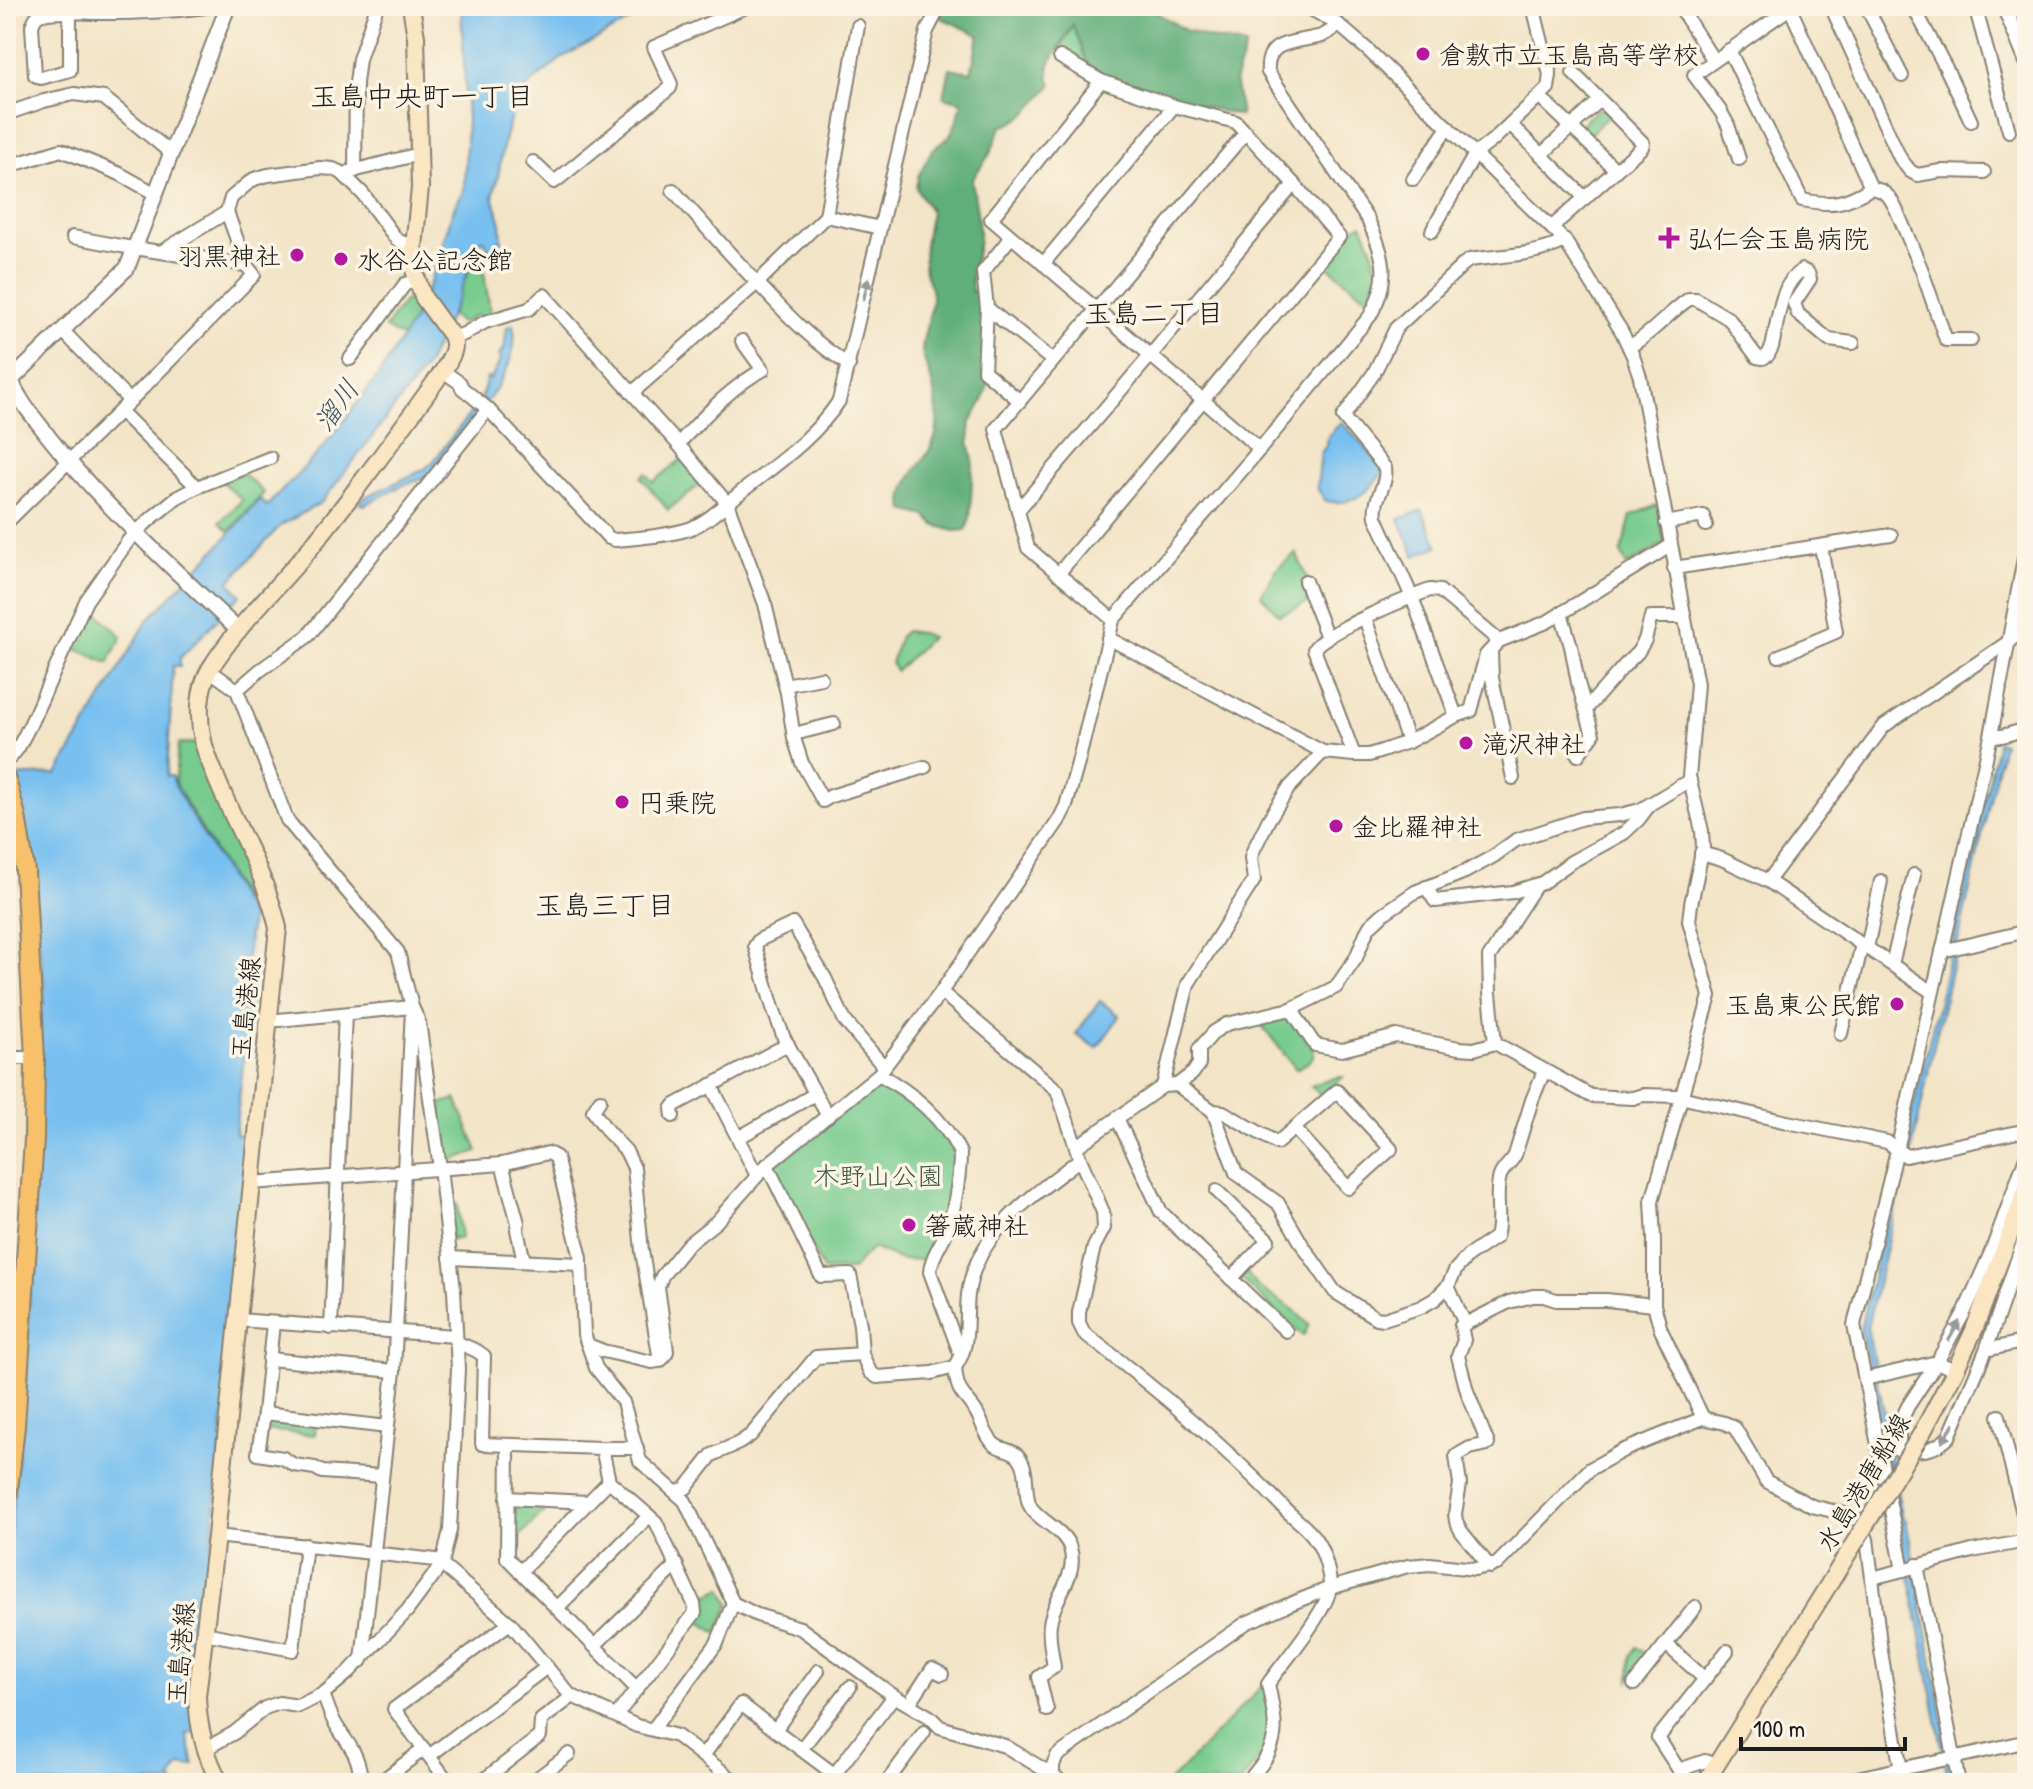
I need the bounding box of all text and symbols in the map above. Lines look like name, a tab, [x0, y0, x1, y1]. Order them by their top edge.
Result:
place label: 倉敷市立玉島高等学校	[1439, 37, 1699, 72]
marker: 倉敷市立玉島高等学校	[1414, 45, 1432, 63]
district label: 玉島中央町一丁目	[310, 77, 534, 115]
place label: 弘仁会玉島病院	[1687, 221, 1869, 256]
marker: 弘仁会玉島病院	[1658, 227, 1680, 249]
place label: 羽黒神社	[177, 238, 281, 273]
place label: 水谷公記念館	[357, 242, 513, 277]
marker: 羽黒神社	[288, 246, 306, 264]
marker: 水谷公記念館	[332, 250, 350, 268]
one-way arrow	[860, 276, 873, 301]
district label: 玉島二丁目	[1084, 294, 1224, 332]
water label: 溜川	[304, 371, 368, 439]
place label: 滝沢神社	[1482, 726, 1586, 761]
marker: 滝沢神社	[1457, 734, 1475, 752]
place label: 円乗院	[638, 785, 716, 820]
marker: 円乗院	[613, 793, 631, 811]
place label: 金比羅神社	[1352, 809, 1482, 844]
marker: 金比羅神社	[1327, 817, 1345, 835]
district label: 玉島三丁目	[535, 886, 675, 924]
street label: 玉島港線	[222, 954, 268, 1062]
place label: 玉島東公民館	[1725, 987, 1881, 1022]
marker: 玉島東公民館	[1888, 995, 1906, 1013]
park label: 木野山公園	[813, 1158, 943, 1193]
place label: 箸蔵神社	[925, 1208, 1029, 1243]
marker: 箸蔵神社	[900, 1216, 918, 1234]
one-way arrow	[1947, 1319, 1961, 1342]
street label: 水島港唐船線	[1808, 1406, 1918, 1558]
one-way arrow	[1941, 1423, 1956, 1444]
street label: 玉島港線	[158, 1600, 202, 1706]
scale bar	[1741, 1701, 1905, 1751]
text: 100 m	[1753, 1712, 1805, 1744]

